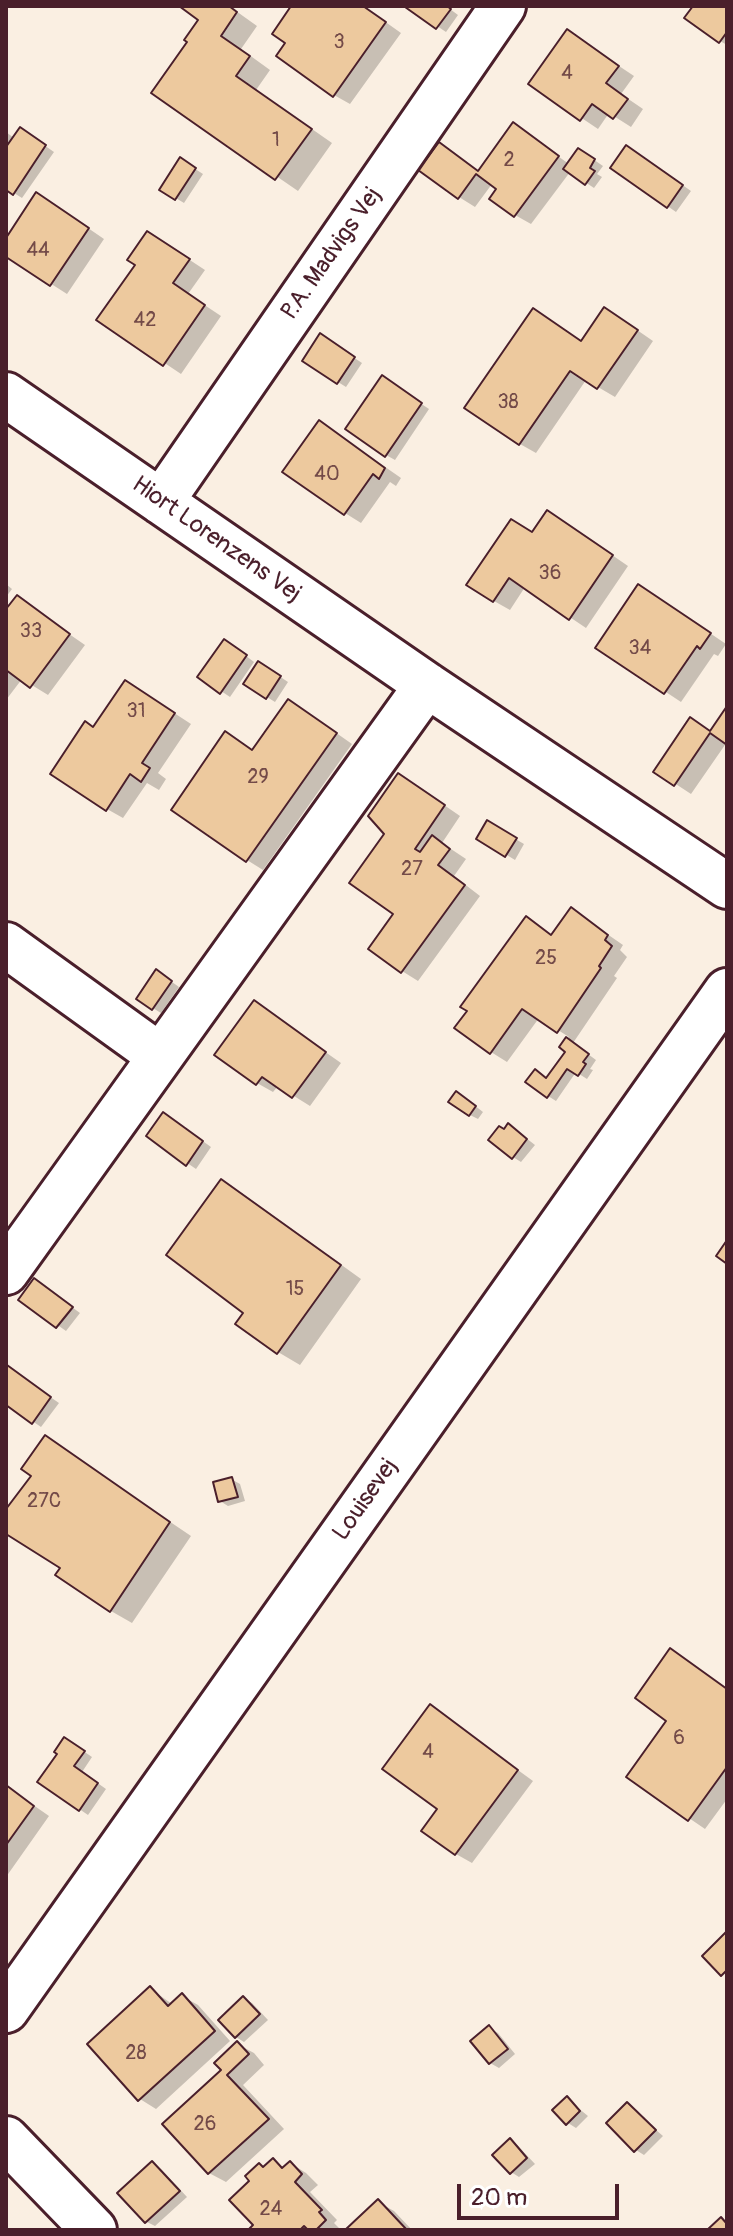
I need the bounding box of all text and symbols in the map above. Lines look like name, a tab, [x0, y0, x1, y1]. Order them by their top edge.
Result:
house number: 3	[333, 31, 345, 55]
house number: 4	[561, 62, 573, 86]
house number: 1	[272, 129, 280, 153]
house number: 2	[503, 149, 515, 173]
street label: P.A. Madvigs Vej	[276, 182, 388, 326]
house number: 44	[26, 239, 50, 263]
house number: 42	[134, 309, 156, 333]
house number: 38	[497, 391, 519, 415]
house number: 40	[314, 463, 340, 487]
street label: Hiort Lorenzens Vej	[126, 471, 306, 609]
house number: 36	[539, 562, 561, 586]
house number: 33	[20, 620, 42, 644]
house number: 34	[629, 637, 651, 661]
house number: 31	[127, 700, 145, 724]
house number: 29	[247, 766, 269, 790]
house number: 27	[401, 858, 423, 882]
house number: 25	[535, 947, 557, 971]
house number: 15	[286, 1278, 304, 1302]
street label: Louisevej	[327, 1453, 405, 1547]
house number: 27C	[27, 1490, 61, 1514]
house number: 6	[673, 1727, 685, 1751]
house number: 4	[422, 1741, 434, 1765]
house number: 28	[125, 2042, 147, 2066]
house number: 26	[194, 2113, 216, 2137]
scale bar	[461, 2168, 623, 2218]
text: 20 m	[471, 2183, 527, 2212]
house number: 24	[260, 2198, 282, 2222]

